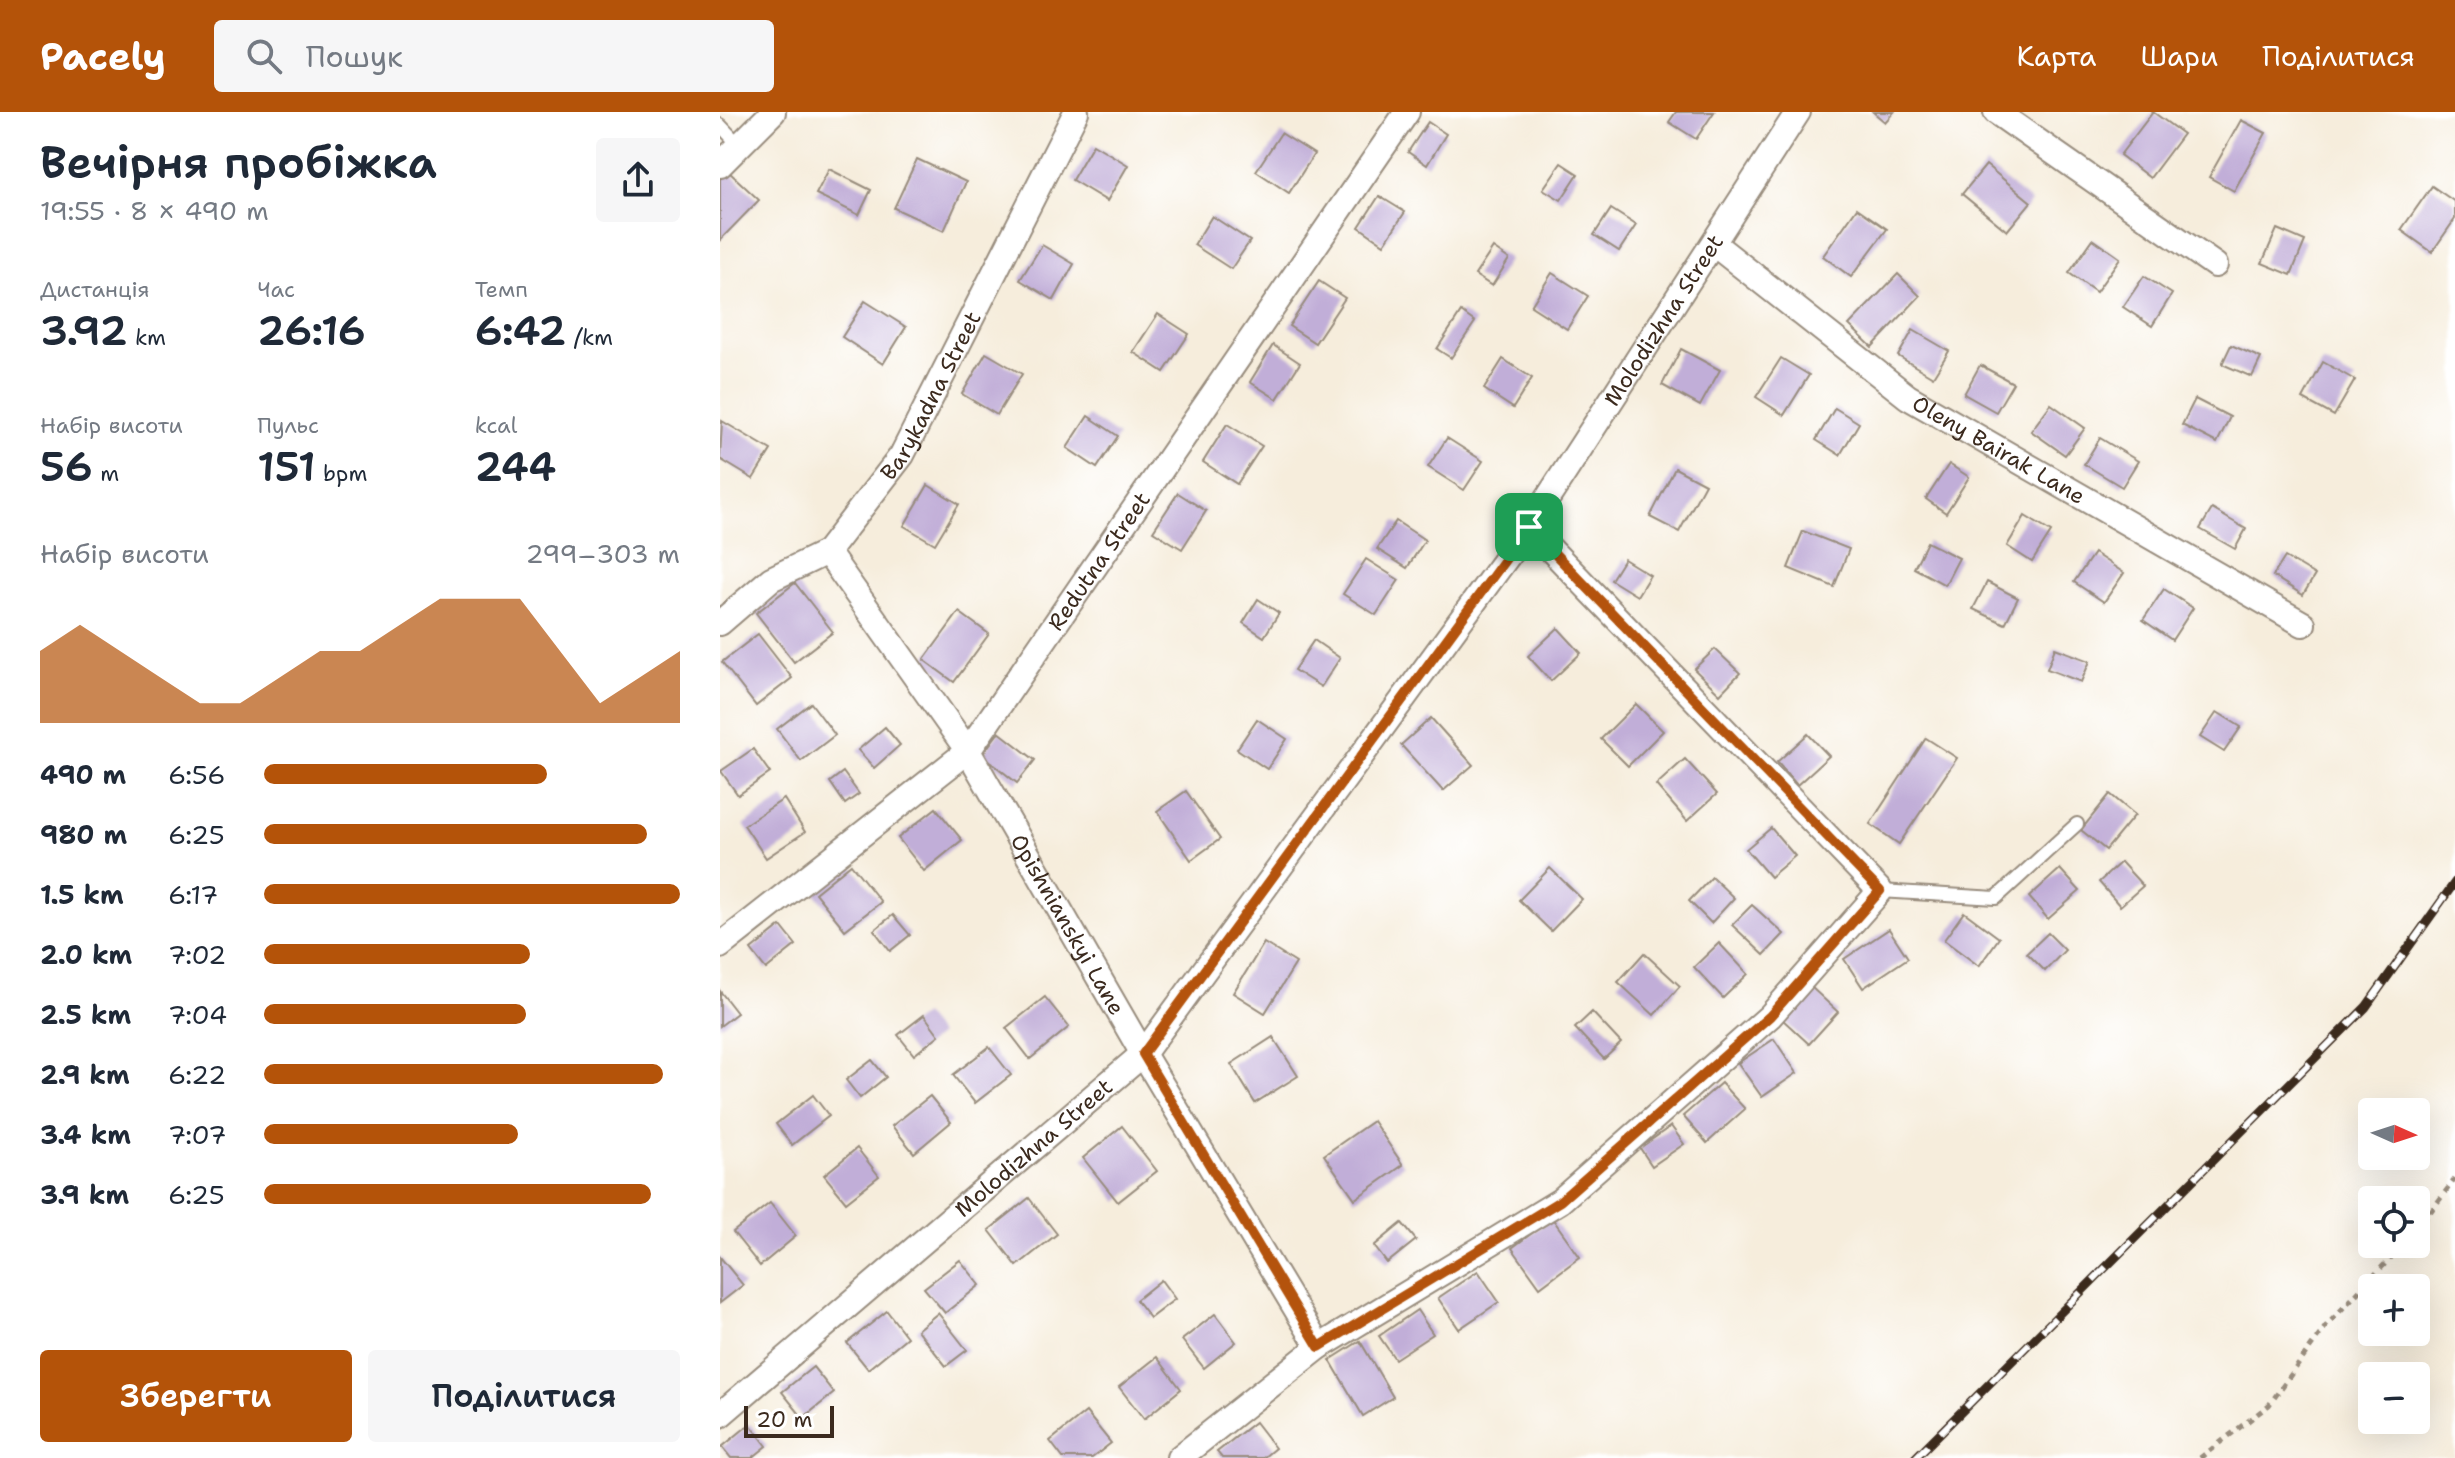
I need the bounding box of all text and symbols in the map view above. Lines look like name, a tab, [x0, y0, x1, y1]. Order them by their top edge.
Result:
search box	[214, 20, 774, 92]
text: Pacely	[40, 31, 166, 82]
icon: search	[242, 34, 286, 78]
text: Пошук	[306, 36, 403, 77]
text: Карта	[2016, 37, 2097, 75]
text: Шари	[2141, 37, 2218, 75]
text: Поділитися	[2262, 37, 2415, 75]
text: Вечірня пробіжка	[40, 133, 437, 192]
button: share	[596, 138, 680, 222]
text: 19:55 · 8 × 490 m	[40, 193, 269, 228]
street label: Molodizhna Street	[1597, 229, 1729, 411]
text: Дистанція	[40, 275, 150, 304]
text: Час	[257, 275, 295, 304]
text: Темп	[475, 275, 528, 304]
text: 3.92	[40, 304, 127, 358]
text: 26:16	[257, 304, 366, 358]
text: 6:42	[475, 304, 566, 358]
street label: Barykadna Street	[874, 306, 987, 486]
text: km	[127, 323, 166, 352]
text: /km	[566, 323, 613, 352]
street label: Oleny Bairak Lane	[1907, 388, 2091, 510]
text: Набір висоти	[40, 411, 183, 440]
text: Пульс	[257, 411, 319, 440]
text: kcal	[475, 411, 517, 440]
text: 56	[40, 440, 93, 494]
text: 151	[257, 440, 316, 494]
text: 244	[475, 440, 556, 494]
text: m	[93, 459, 119, 488]
text: bpm	[316, 459, 367, 488]
street label: Redutna Street	[1041, 486, 1156, 636]
pin	[1495, 493, 1563, 561]
icon: arrive	[1507, 505, 1551, 549]
text: Набір висоти	[40, 536, 209, 571]
text: 299–303 m	[526, 536, 680, 571]
text: 490 m	[40, 757, 126, 792]
text: 6:56	[168, 757, 226, 792]
text: 980 m	[40, 817, 127, 852]
text: 6:25	[168, 817, 225, 852]
street label: Opishnianskyi Lane	[1004, 829, 1132, 1020]
text: 1.5 km	[40, 877, 124, 912]
text: 6:17	[168, 877, 218, 912]
text: 2.0 km	[40, 937, 132, 972]
text: 7:02	[168, 937, 226, 972]
text: 2.5 km	[40, 997, 131, 1032]
text: 7:04	[168, 997, 227, 1032]
text: 2.9 km	[40, 1057, 130, 1092]
text: 6:22	[168, 1057, 226, 1092]
street label: Molodizhna Street	[948, 1072, 1118, 1223]
north arrow	[2358, 1098, 2430, 1170]
map controls	[2358, 1098, 2430, 1434]
text: 3.4 km	[40, 1117, 131, 1152]
text: 7:07	[168, 1117, 226, 1152]
text: 3.9 km	[40, 1177, 129, 1212]
text: 6:25	[168, 1177, 225, 1212]
button: locate	[2358, 1186, 2430, 1258]
button: +	[2358, 1274, 2430, 1346]
button: Зберегти	[40, 1350, 352, 1442]
button: Поділитися	[368, 1350, 680, 1442]
button: −	[2358, 1362, 2430, 1434]
scale bar	[744, 1402, 834, 1438]
text: 20 m	[756, 1405, 813, 1434]

